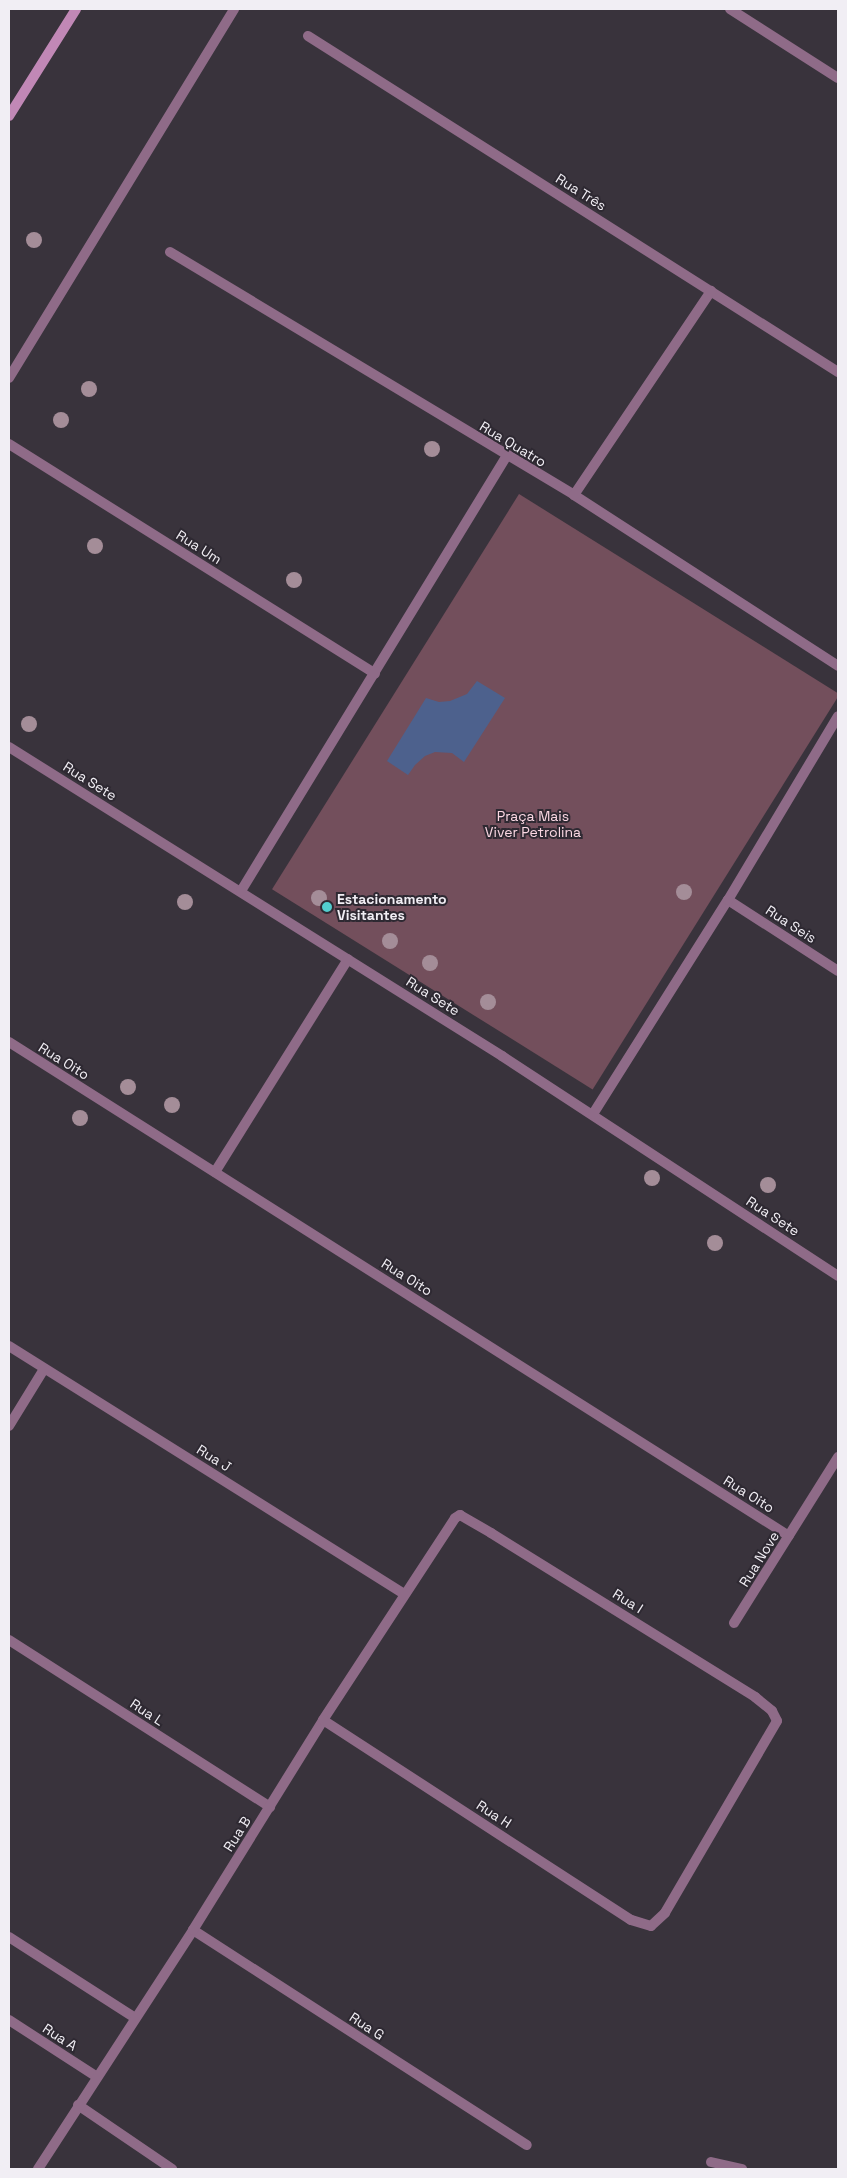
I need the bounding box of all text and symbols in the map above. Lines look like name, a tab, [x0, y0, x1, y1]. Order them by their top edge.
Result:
street label: Rua Três	[552, 170, 610, 214]
street label: Rua Quatro	[477, 418, 549, 470]
street label: Rua Um	[173, 527, 225, 567]
street label: Rua Sete	[60, 758, 120, 804]
park label: Praça Mais Viver Petrolina	[485, 808, 581, 840]
place label: Estacionamento Visitantes	[337, 891, 447, 924]
marker: Estacionamento Visitantes	[321, 901, 333, 913]
street label: Rua Seis	[763, 902, 819, 946]
street label: Rua Sete	[403, 973, 463, 1019]
street label: Rua Oito	[36, 1039, 92, 1083]
street label: Rua Sete	[743, 1193, 803, 1239]
street label: Rua Oito	[379, 1255, 435, 1299]
street label: Rua J	[194, 1441, 234, 1475]
street label: Rua Oito	[721, 1472, 777, 1516]
street label: Rua Nove	[735, 1528, 783, 1590]
street label: Rua I	[610, 1585, 646, 1617]
street label: Rua L	[127, 1695, 167, 1729]
street label: Rua H	[473, 1797, 515, 1831]
street label: Rua B	[220, 1813, 254, 1855]
street label: Rua G	[346, 2009, 388, 2043]
street label: Rua A	[40, 2020, 80, 2054]

